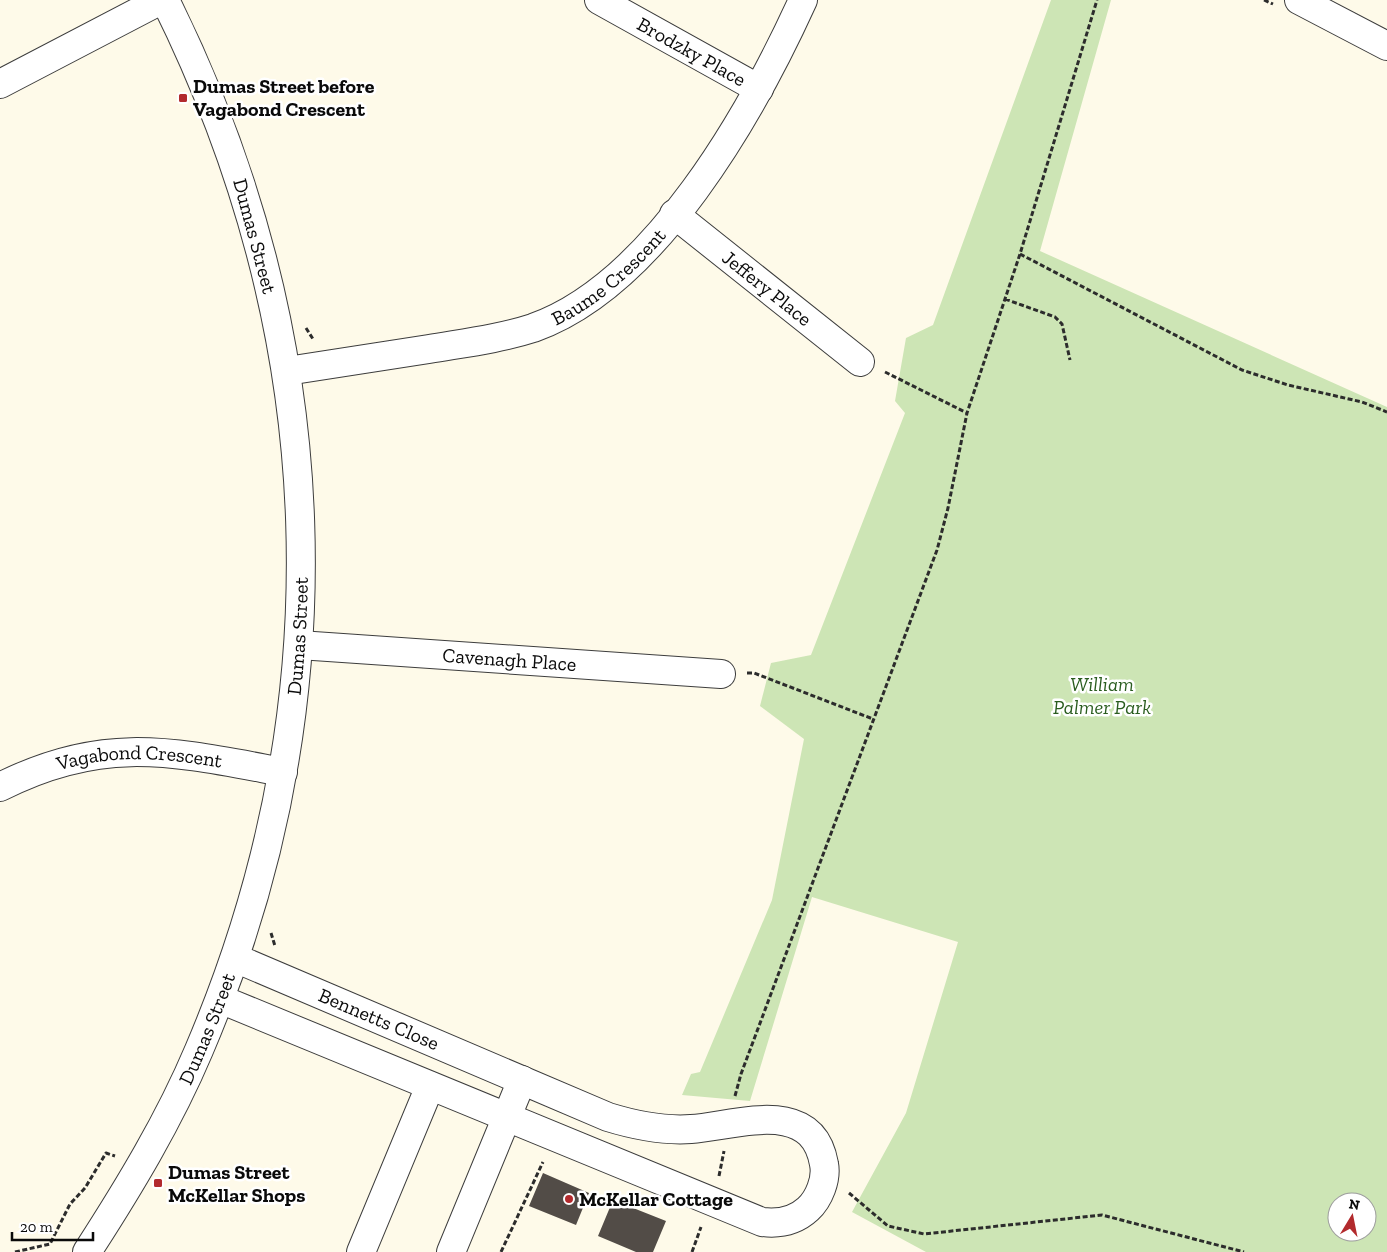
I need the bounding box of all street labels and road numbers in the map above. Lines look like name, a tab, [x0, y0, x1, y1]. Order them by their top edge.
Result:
street label: Brodzky Place	[633, 12, 750, 91]
street label: Dumas Street	[228, 176, 282, 297]
street label: Baume Crescent	[547, 223, 671, 331]
street label: Jeffery Place	[718, 245, 817, 331]
street label: Dumas Street	[282, 576, 313, 696]
street label: Cavenagh Place	[442, 643, 577, 676]
street label: Vagabond Crescent	[53, 740, 224, 776]
street label: Dumas Street	[173, 969, 240, 1088]
street label: Bennetts Close	[315, 983, 443, 1055]

